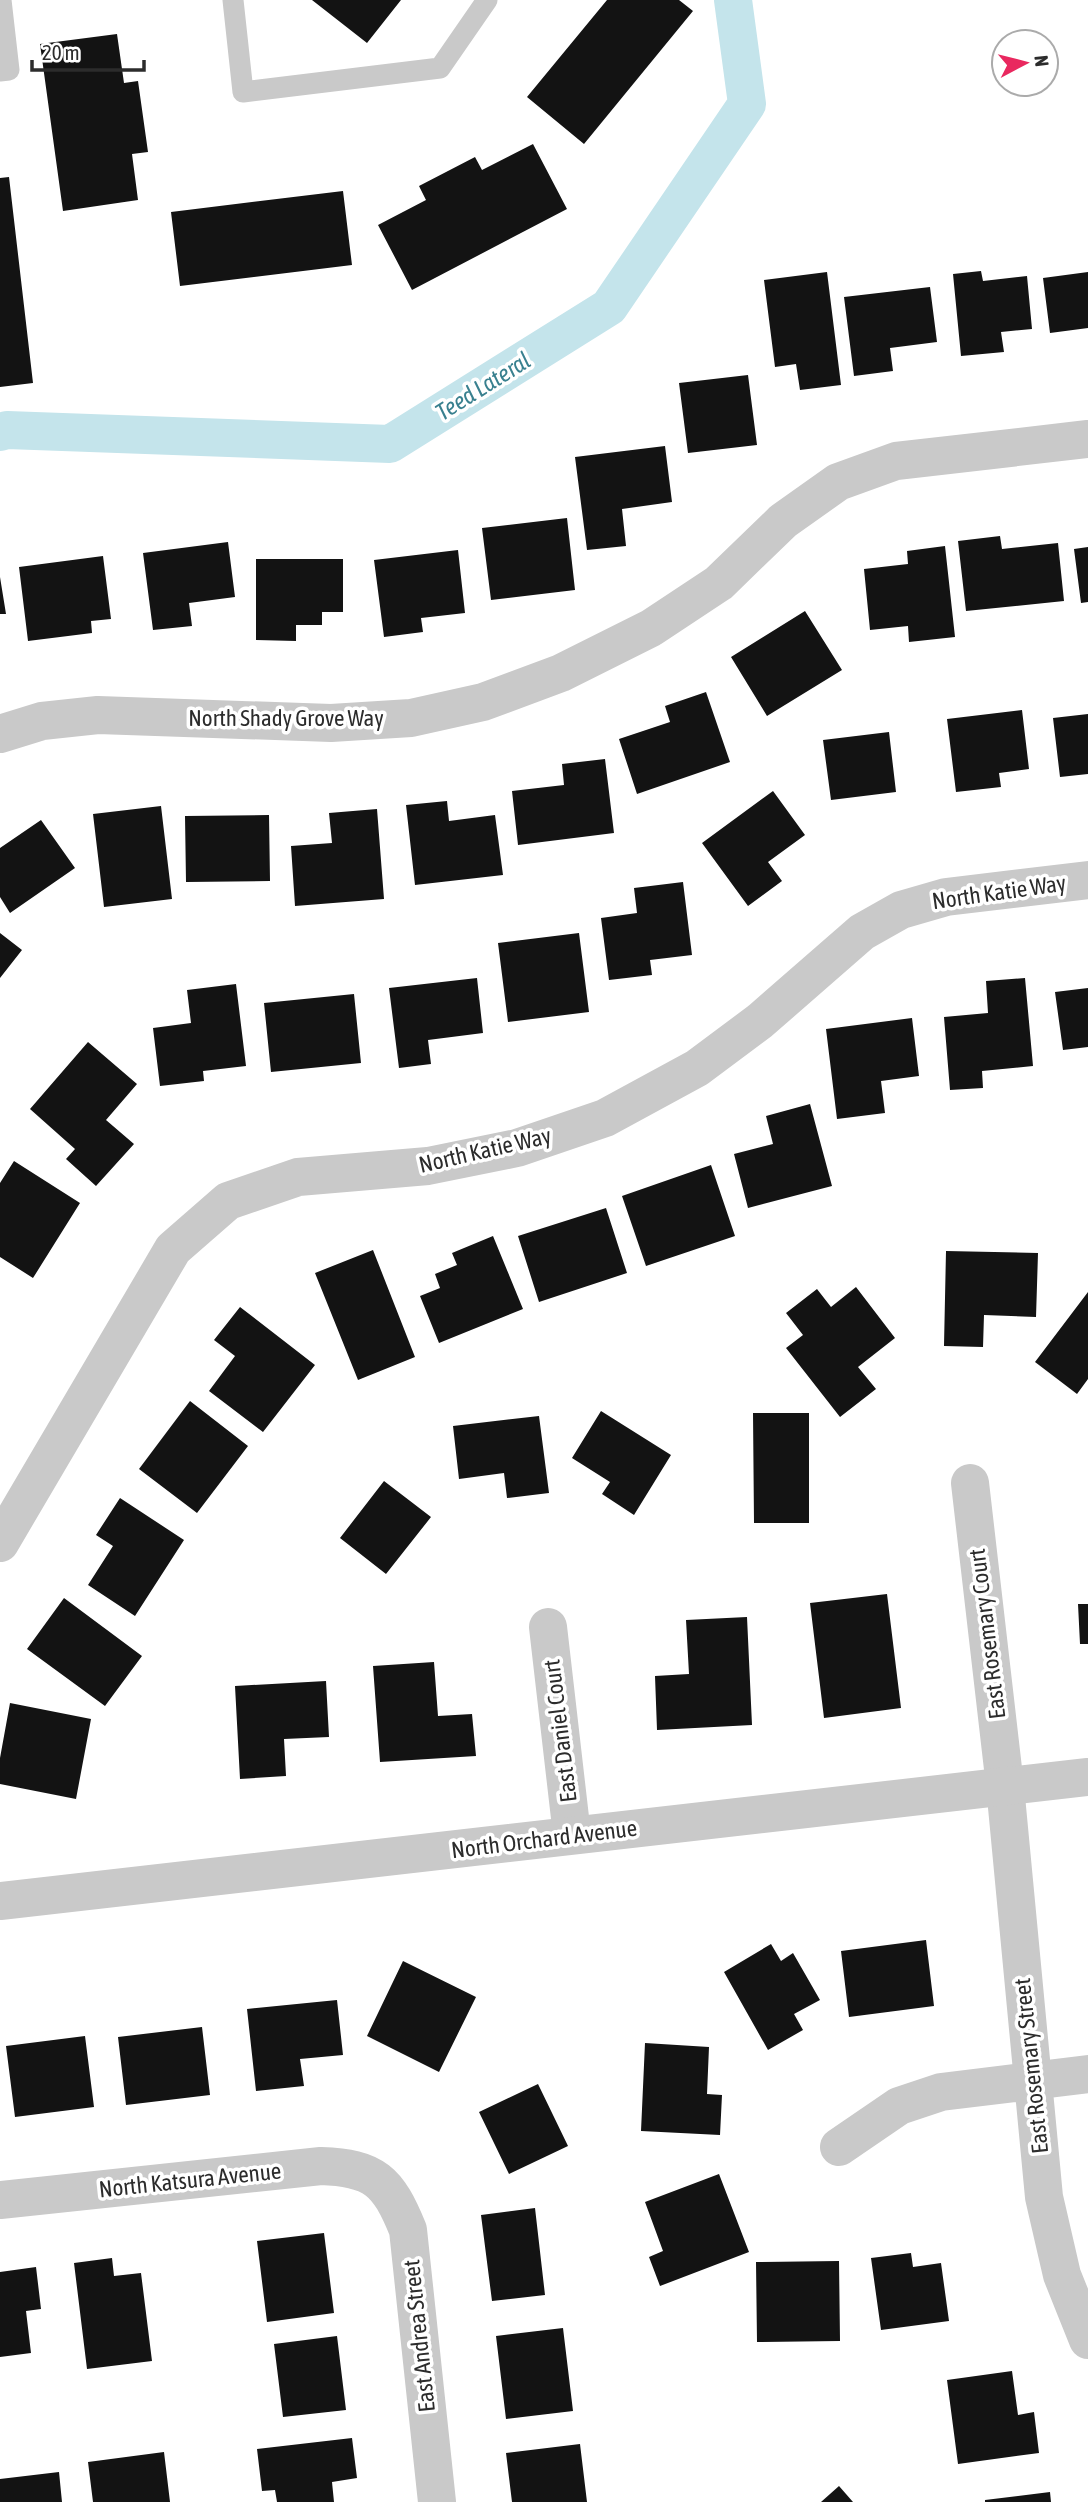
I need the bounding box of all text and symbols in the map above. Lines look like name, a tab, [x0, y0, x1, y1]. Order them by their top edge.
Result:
scale bar	[32, 28, 144, 72]
north arrow	[990, 28, 1060, 98]
text: 20 m	[42, 40, 80, 64]
text: N	[1030, 54, 1053, 68]
water label: Teed Lateral	[431, 346, 535, 426]
street label: North Shady Grove Way	[188, 705, 384, 731]
street label: North Katie Way	[930, 870, 1068, 914]
street label: North Katie Way	[416, 1122, 554, 1178]
street label: East Rosemary Court	[964, 1547, 1010, 1721]
street label: East Daniel Court	[538, 1658, 582, 1804]
street label: North Orchard Avenue	[450, 1815, 638, 1863]
street label: East Rosemary Street	[1009, 1977, 1053, 2155]
street label: North Katsura Avenue	[98, 2158, 282, 2202]
street label: East Andrea Street	[398, 2258, 440, 2414]

